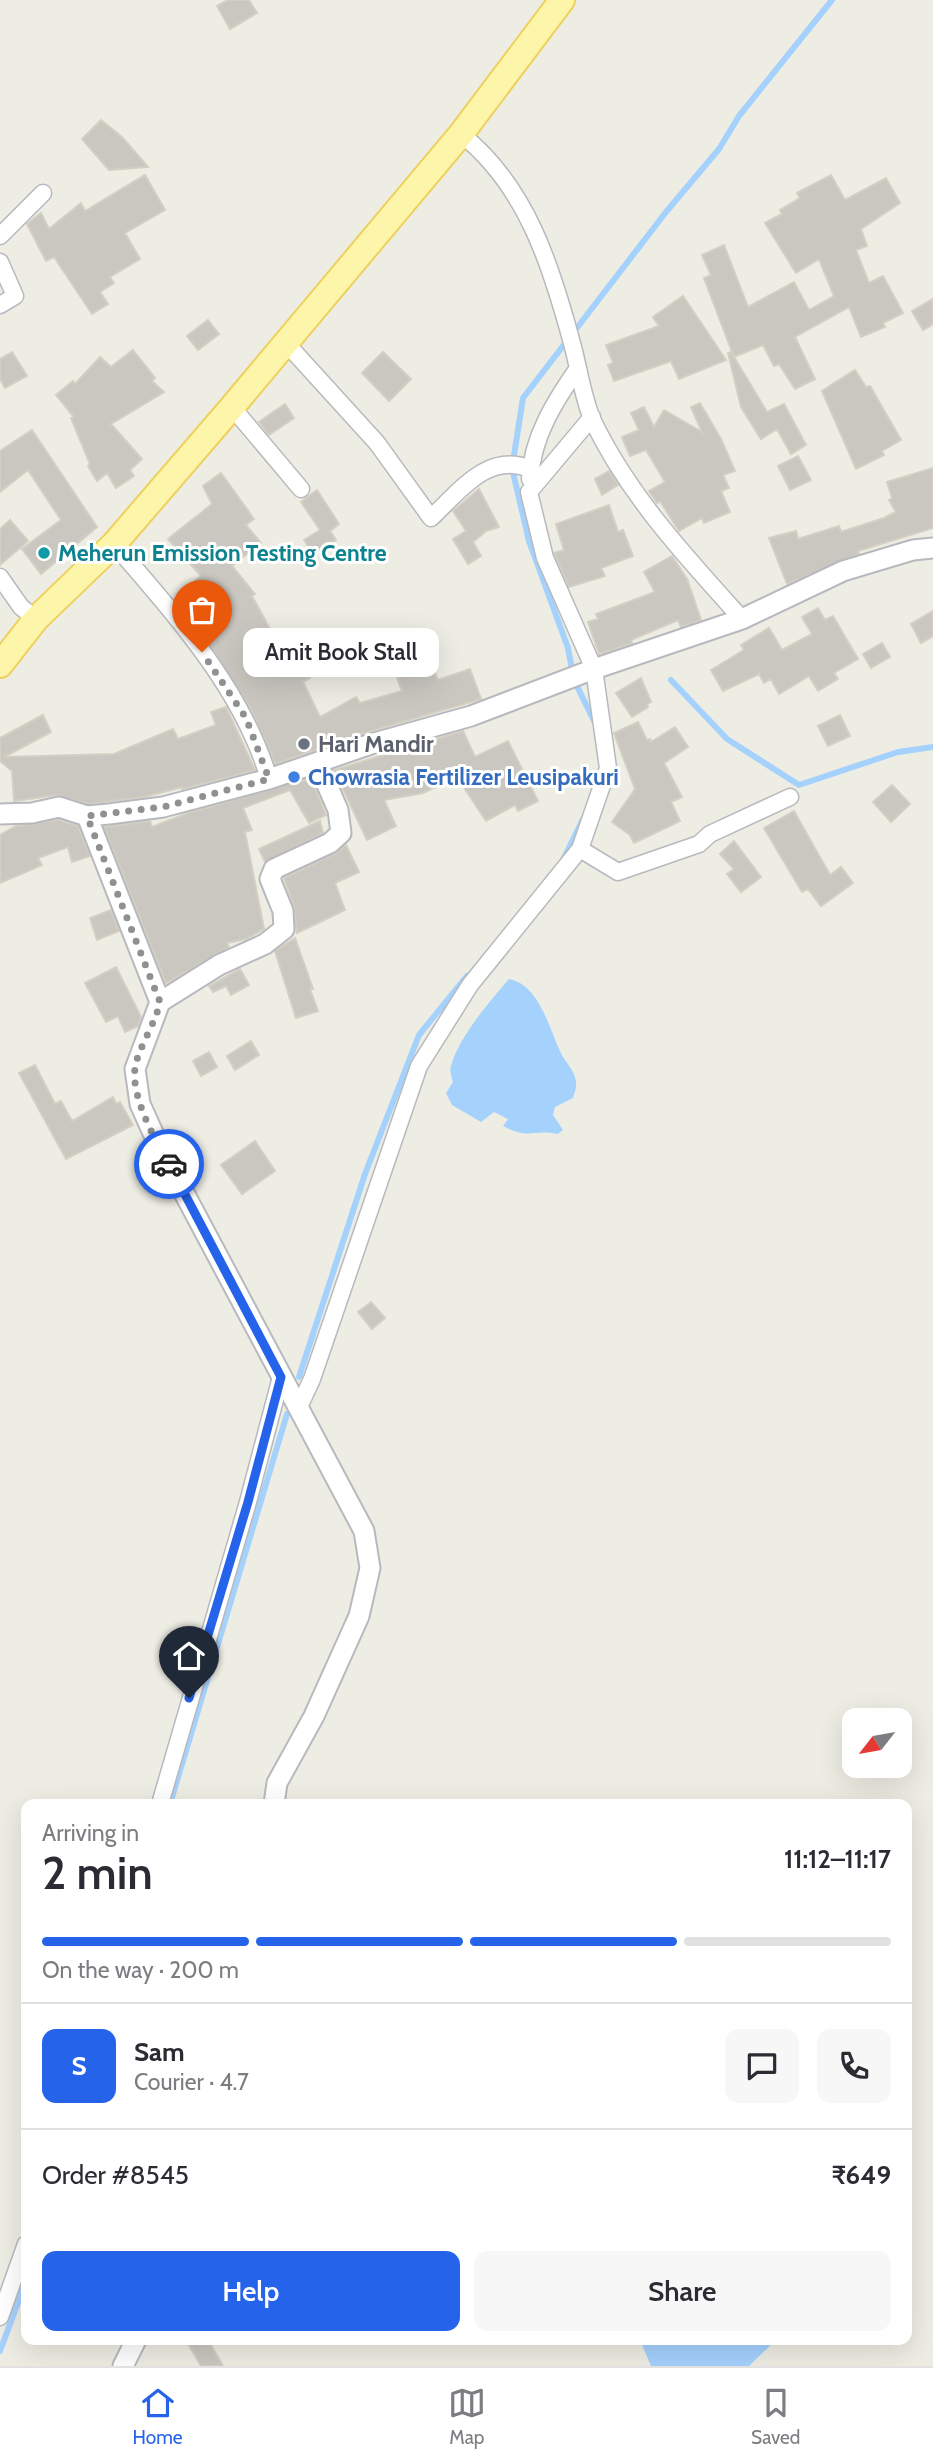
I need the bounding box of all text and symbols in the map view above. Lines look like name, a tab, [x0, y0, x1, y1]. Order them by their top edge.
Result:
place label: Meherun Emission Testing Centre	[58, 539, 387, 567]
marker: Meherun Emission Testing Centre	[36, 545, 52, 561]
pin	[172, 580, 232, 652]
icon: bag	[183, 591, 221, 629]
callout: Amit Book Stall	[244, 628, 440, 676]
text: Amit Book Stall	[265, 638, 417, 666]
place label: Hari Mandir	[318, 730, 434, 758]
marker: Hari Mandir	[296, 736, 312, 752]
place label: Chowrasia Fertilizer Leusipakuri	[308, 763, 619, 791]
marker: Chowrasia Fertilizer Leusipakuri	[286, 769, 302, 785]
courier	[134, 1129, 204, 1199]
icon: car	[150, 1145, 188, 1183]
pin	[159, 1626, 219, 1698]
icon: home	[170, 1637, 208, 1675]
north arrow	[842, 1708, 912, 1778]
map controls	[842, 1708, 912, 1778]
text: Arriving in	[42, 1819, 139, 1847]
text: 11:12–11:17	[784, 1843, 891, 1875]
text: 2 min	[42, 1845, 153, 1901]
text: On the way · 200 m	[42, 1956, 239, 1984]
button: chat	[725, 2029, 799, 2103]
button: phone	[817, 2029, 891, 2103]
text: Sam	[134, 2036, 185, 2068]
text: S	[71, 2050, 87, 2082]
text: Courier · 4.7	[134, 2068, 249, 2096]
text: Order #8545	[42, 2159, 189, 2191]
text: ₹649	[831, 2159, 891, 2191]
button: Help	[42, 2251, 460, 2331]
button: Share	[474, 2251, 891, 2331]
tab: Home	[133, 2384, 183, 2449]
tab: Map	[448, 2384, 486, 2449]
tab: Saved	[751, 2384, 800, 2449]

